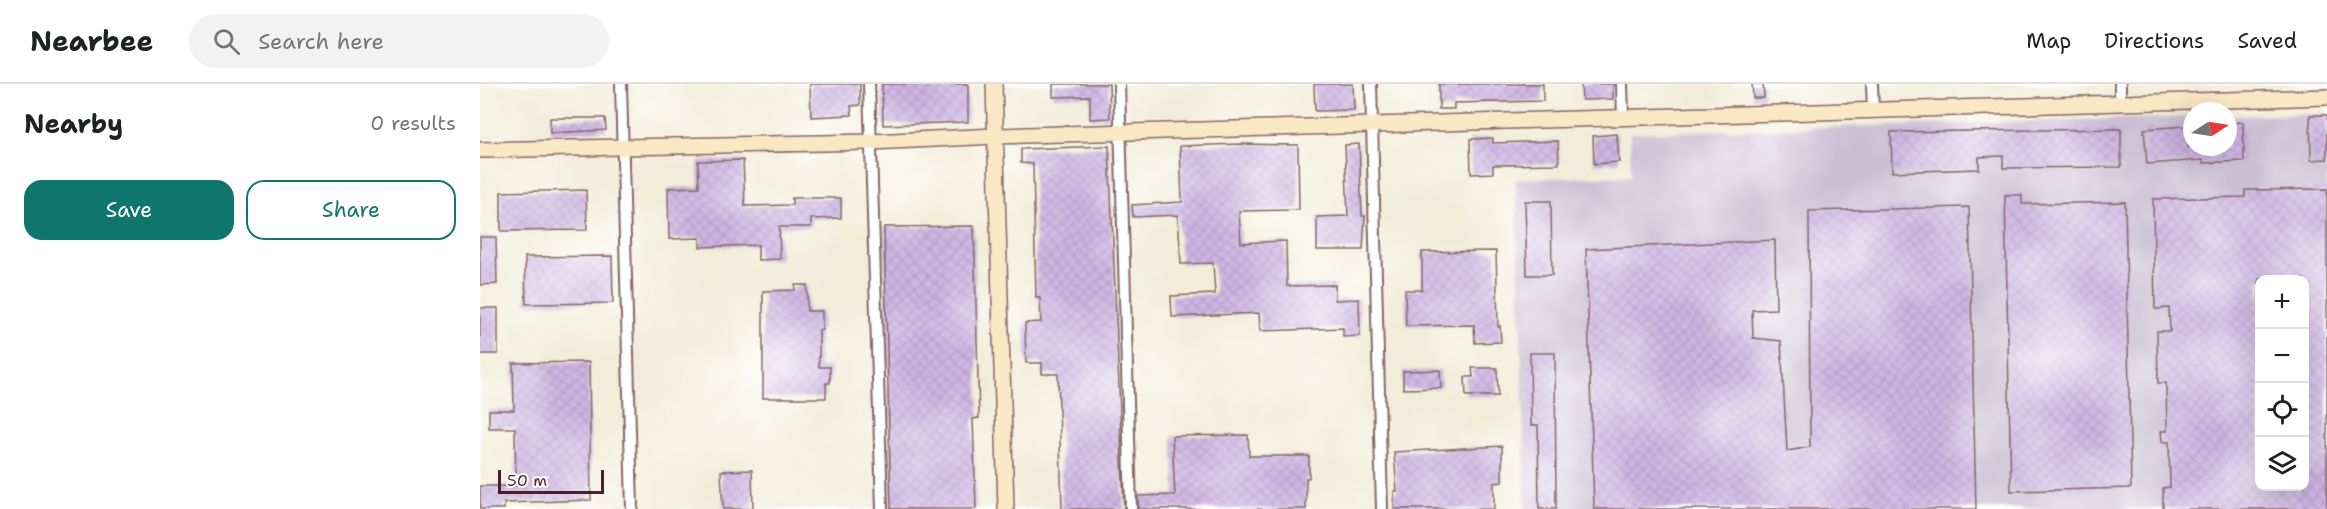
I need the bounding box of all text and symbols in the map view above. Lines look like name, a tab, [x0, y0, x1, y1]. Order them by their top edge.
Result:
search box	[189, 14, 609, 68]
text: Nearbee	[30, 22, 153, 60]
icon: search	[210, 25, 243, 58]
text: Search here	[258, 27, 384, 56]
text: Map	[2026, 27, 2071, 55]
text: Directions	[2104, 27, 2204, 55]
text: Saved	[2237, 27, 2297, 55]
north arrow	[2183, 102, 2237, 156]
text: Nearby	[24, 106, 123, 141]
text: 0 results	[370, 110, 456, 136]
button: Save	[24, 180, 234, 240]
button: Share	[246, 180, 456, 240]
map controls	[2255, 275, 2309, 491]
button: +	[2255, 275, 2309, 329]
button: −	[2255, 329, 2309, 383]
button: locate	[2255, 383, 2309, 437]
button: layers	[2255, 437, 2309, 491]
scale bar	[498, 467, 604, 494]
text: 50 m	[507, 470, 547, 491]

